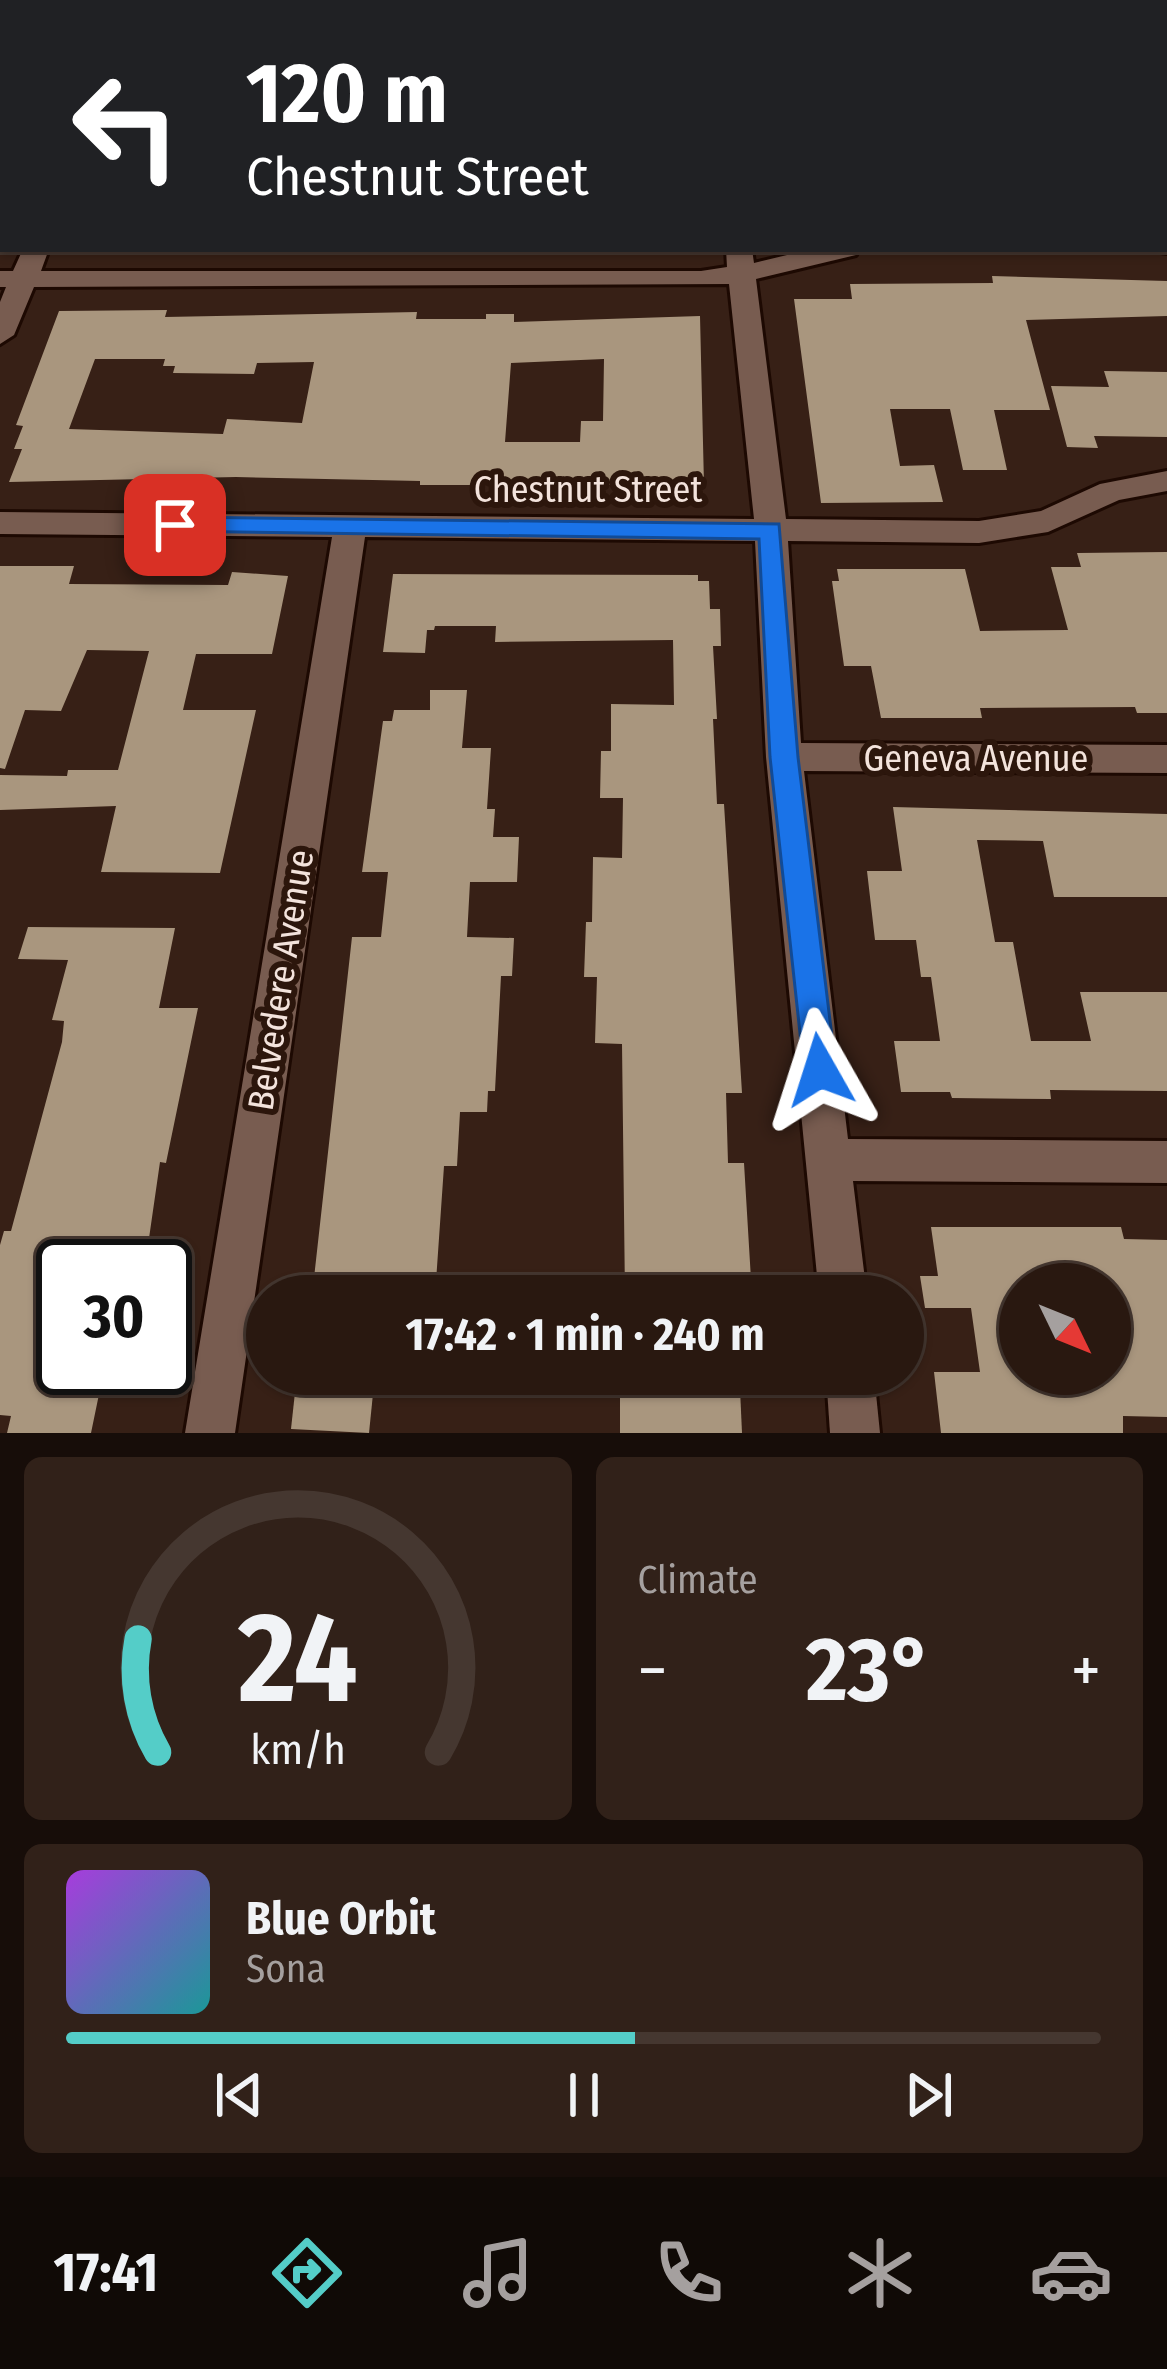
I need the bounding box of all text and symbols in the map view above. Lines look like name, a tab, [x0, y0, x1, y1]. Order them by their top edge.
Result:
text: 120 m	[246, 43, 448, 144]
icon: left	[48, 48, 204, 204]
text: Chestnut Street	[246, 145, 589, 209]
street label: Chestnut Street	[474, 468, 702, 512]
pin	[124, 474, 226, 576]
icon: arrive	[142, 492, 208, 558]
street label: Geneva Avenue	[864, 737, 1088, 781]
street label: Belvedere Avenue	[239, 847, 323, 1114]
position arrow	[757, 1007, 883, 1133]
speed limit sign: 30	[36, 1239, 192, 1395]
north arrow	[999, 1263, 1131, 1395]
map controls	[999, 1263, 1131, 1395]
text: 17:42 · 1 min · 240 m	[405, 1308, 765, 1362]
text: Climate	[638, 1557, 758, 1603]
text: 24	[237, 1584, 357, 1734]
text: 23°	[806, 1616, 932, 1724]
text: −	[638, 1631, 667, 1710]
text: +	[1071, 1631, 1101, 1710]
text: km/h	[250, 1723, 346, 1774]
text: Blue Orbit	[246, 1892, 436, 1946]
text: Sona	[246, 1946, 326, 1992]
icon: previous	[206, 2062, 272, 2128]
icon: pause	[551, 2062, 617, 2128]
icon: next	[896, 2062, 962, 2128]
icon: directions	[265, 2231, 349, 2315]
icon: music	[456, 2231, 540, 2315]
icon: phone	[647, 2231, 731, 2315]
icon: climate	[838, 2231, 922, 2315]
icon: car	[1029, 2231, 1113, 2315]
text: 17:41	[54, 2241, 158, 2305]

